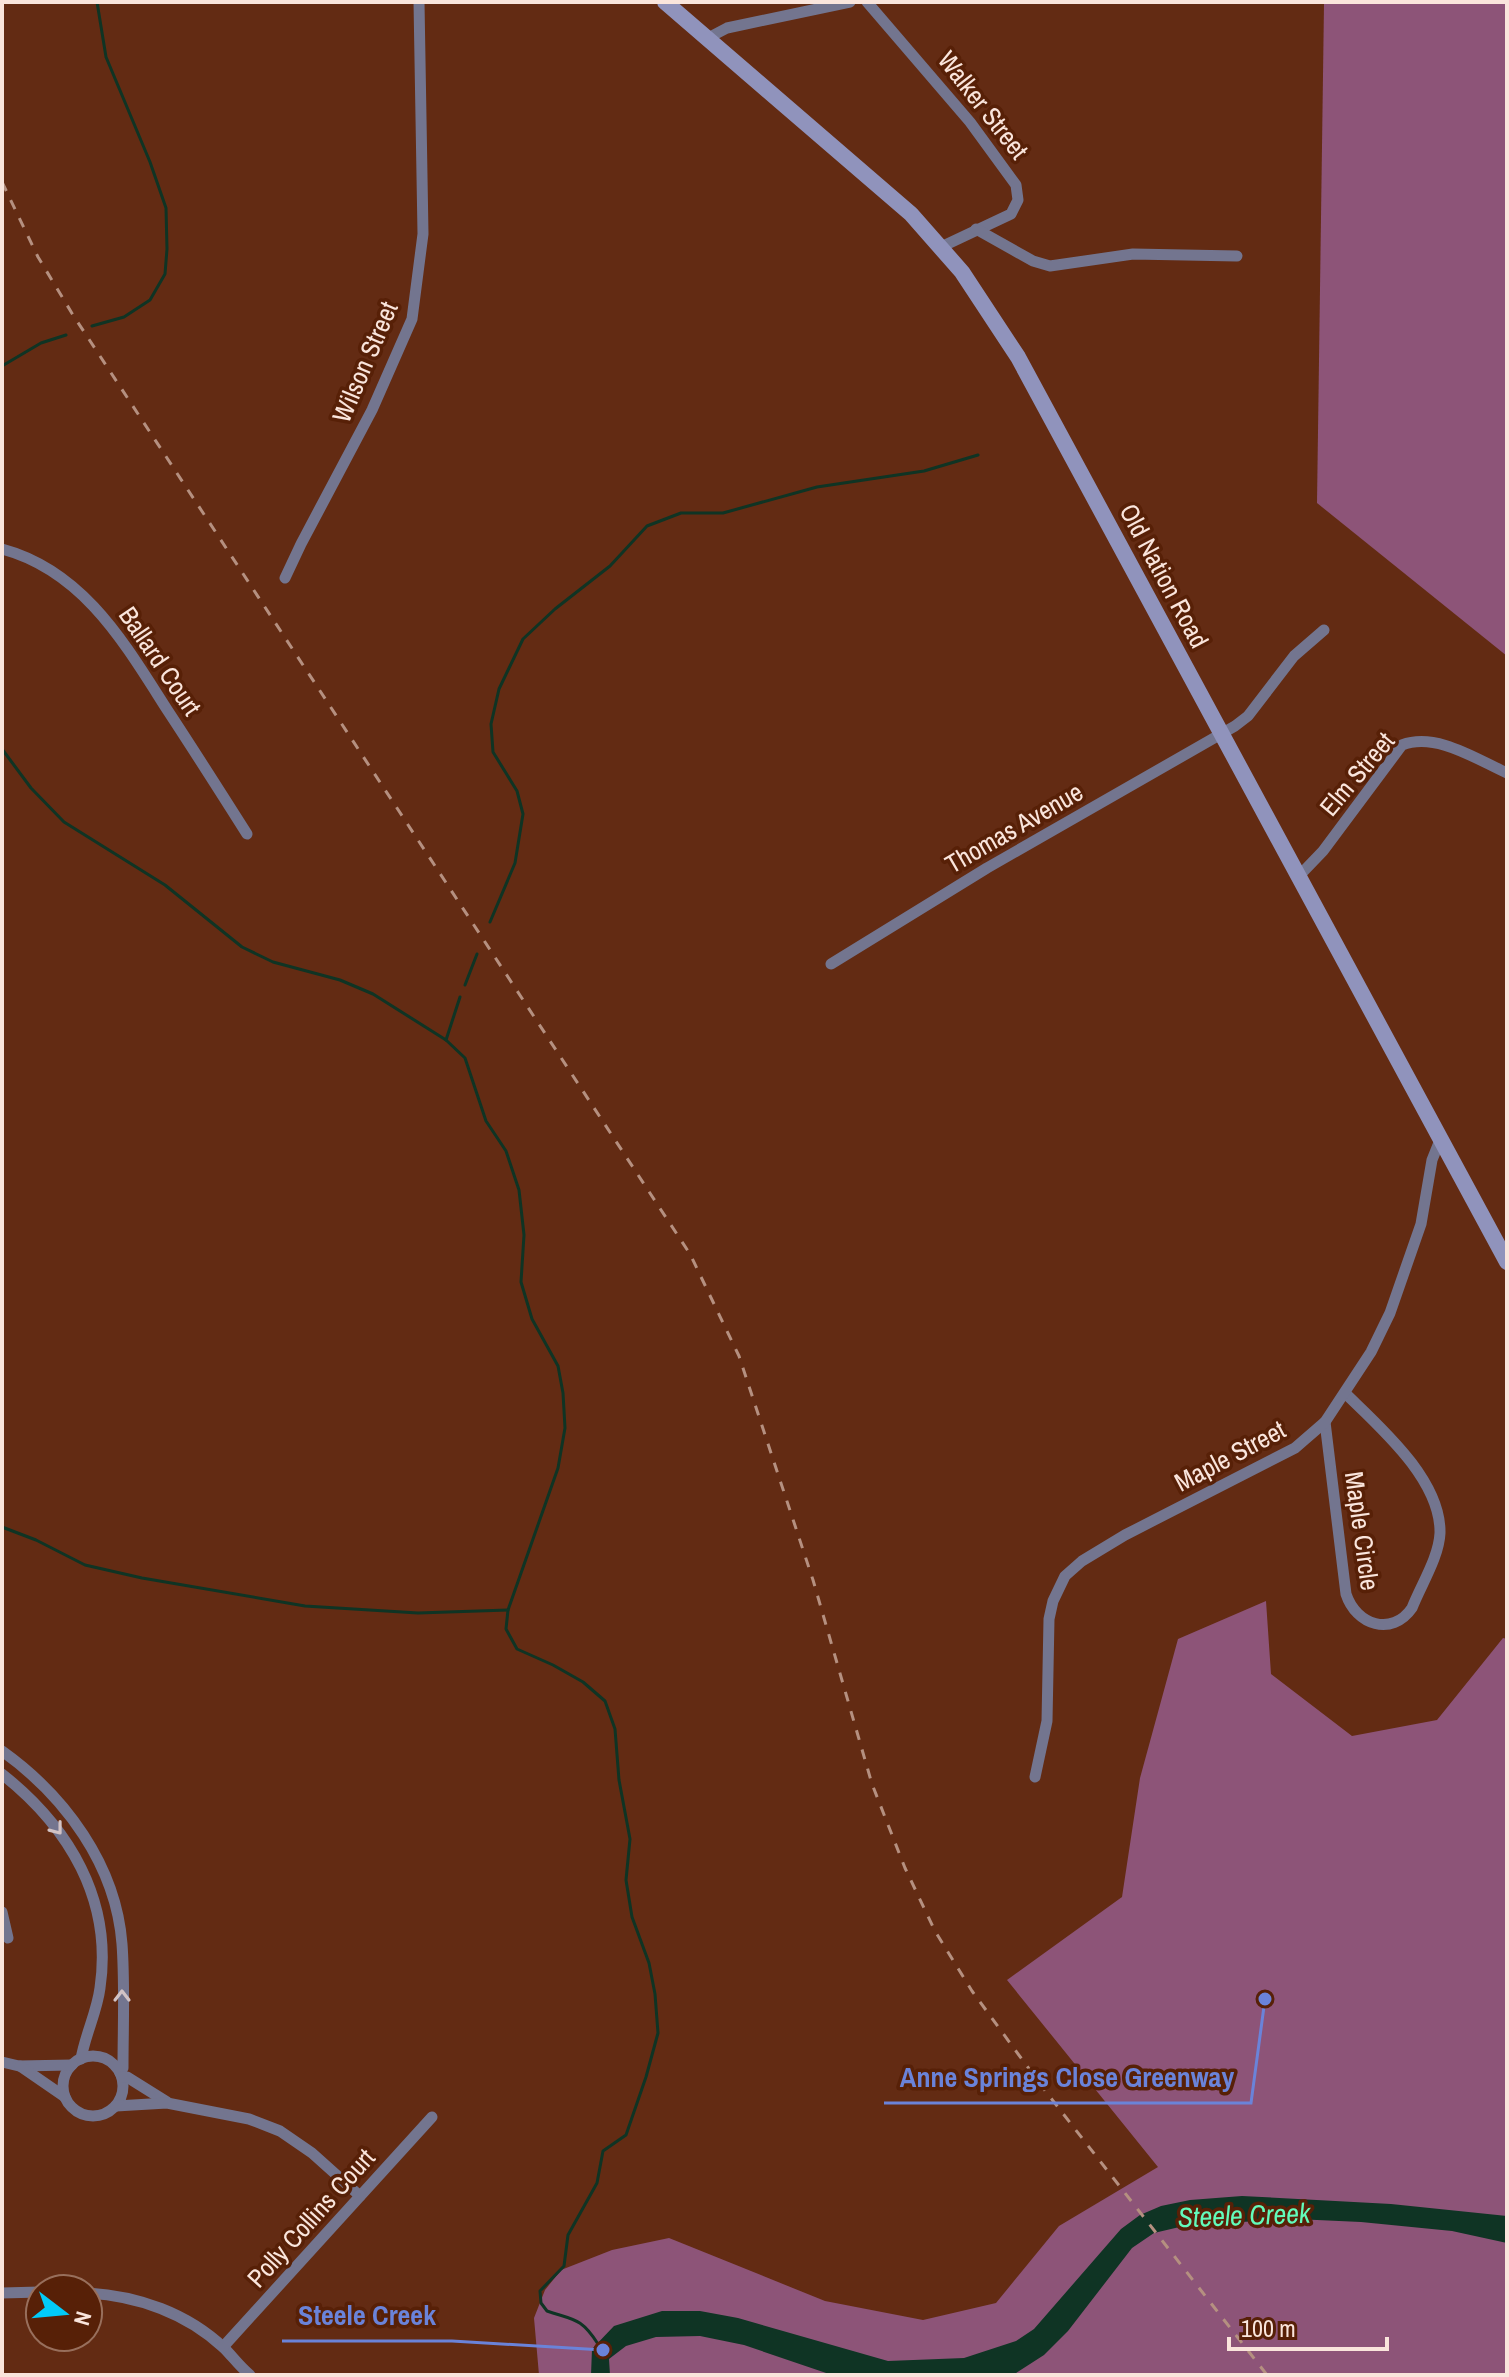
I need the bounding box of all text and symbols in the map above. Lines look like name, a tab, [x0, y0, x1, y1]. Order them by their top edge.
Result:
street label: Walker Street	[930, 43, 1037, 166]
street label: Wilson Street	[323, 296, 406, 428]
street label: Old Nation Road	[1112, 497, 1217, 654]
street label: Ballard Court	[111, 599, 210, 722]
street label: Elm Street	[1311, 724, 1402, 823]
street label: Thomas Avenue	[938, 774, 1089, 881]
street label: Maple Street	[1168, 1412, 1291, 1499]
street label: Maple Circle	[1337, 1469, 1388, 1593]
one-way arrow	[47, 1820, 61, 1835]
one-way arrow	[113, 1989, 131, 2002]
callout: Anne Springs Close Greenway	[884, 2051, 1251, 2103]
text: Anne Springs Close Greenway	[900, 2058, 1234, 2096]
street label: Polly Collins Court	[239, 2141, 382, 2295]
water label: Steele Creek	[1177, 2194, 1312, 2236]
north arrow	[24, 2273, 104, 2353]
callout: Steele Creek	[282, 2289, 452, 2341]
text: Steele Creek	[298, 2296, 436, 2334]
scale bar	[1229, 2301, 1387, 2351]
text: N	[67, 2308, 99, 2329]
text: 100 m	[1241, 2312, 1296, 2344]

